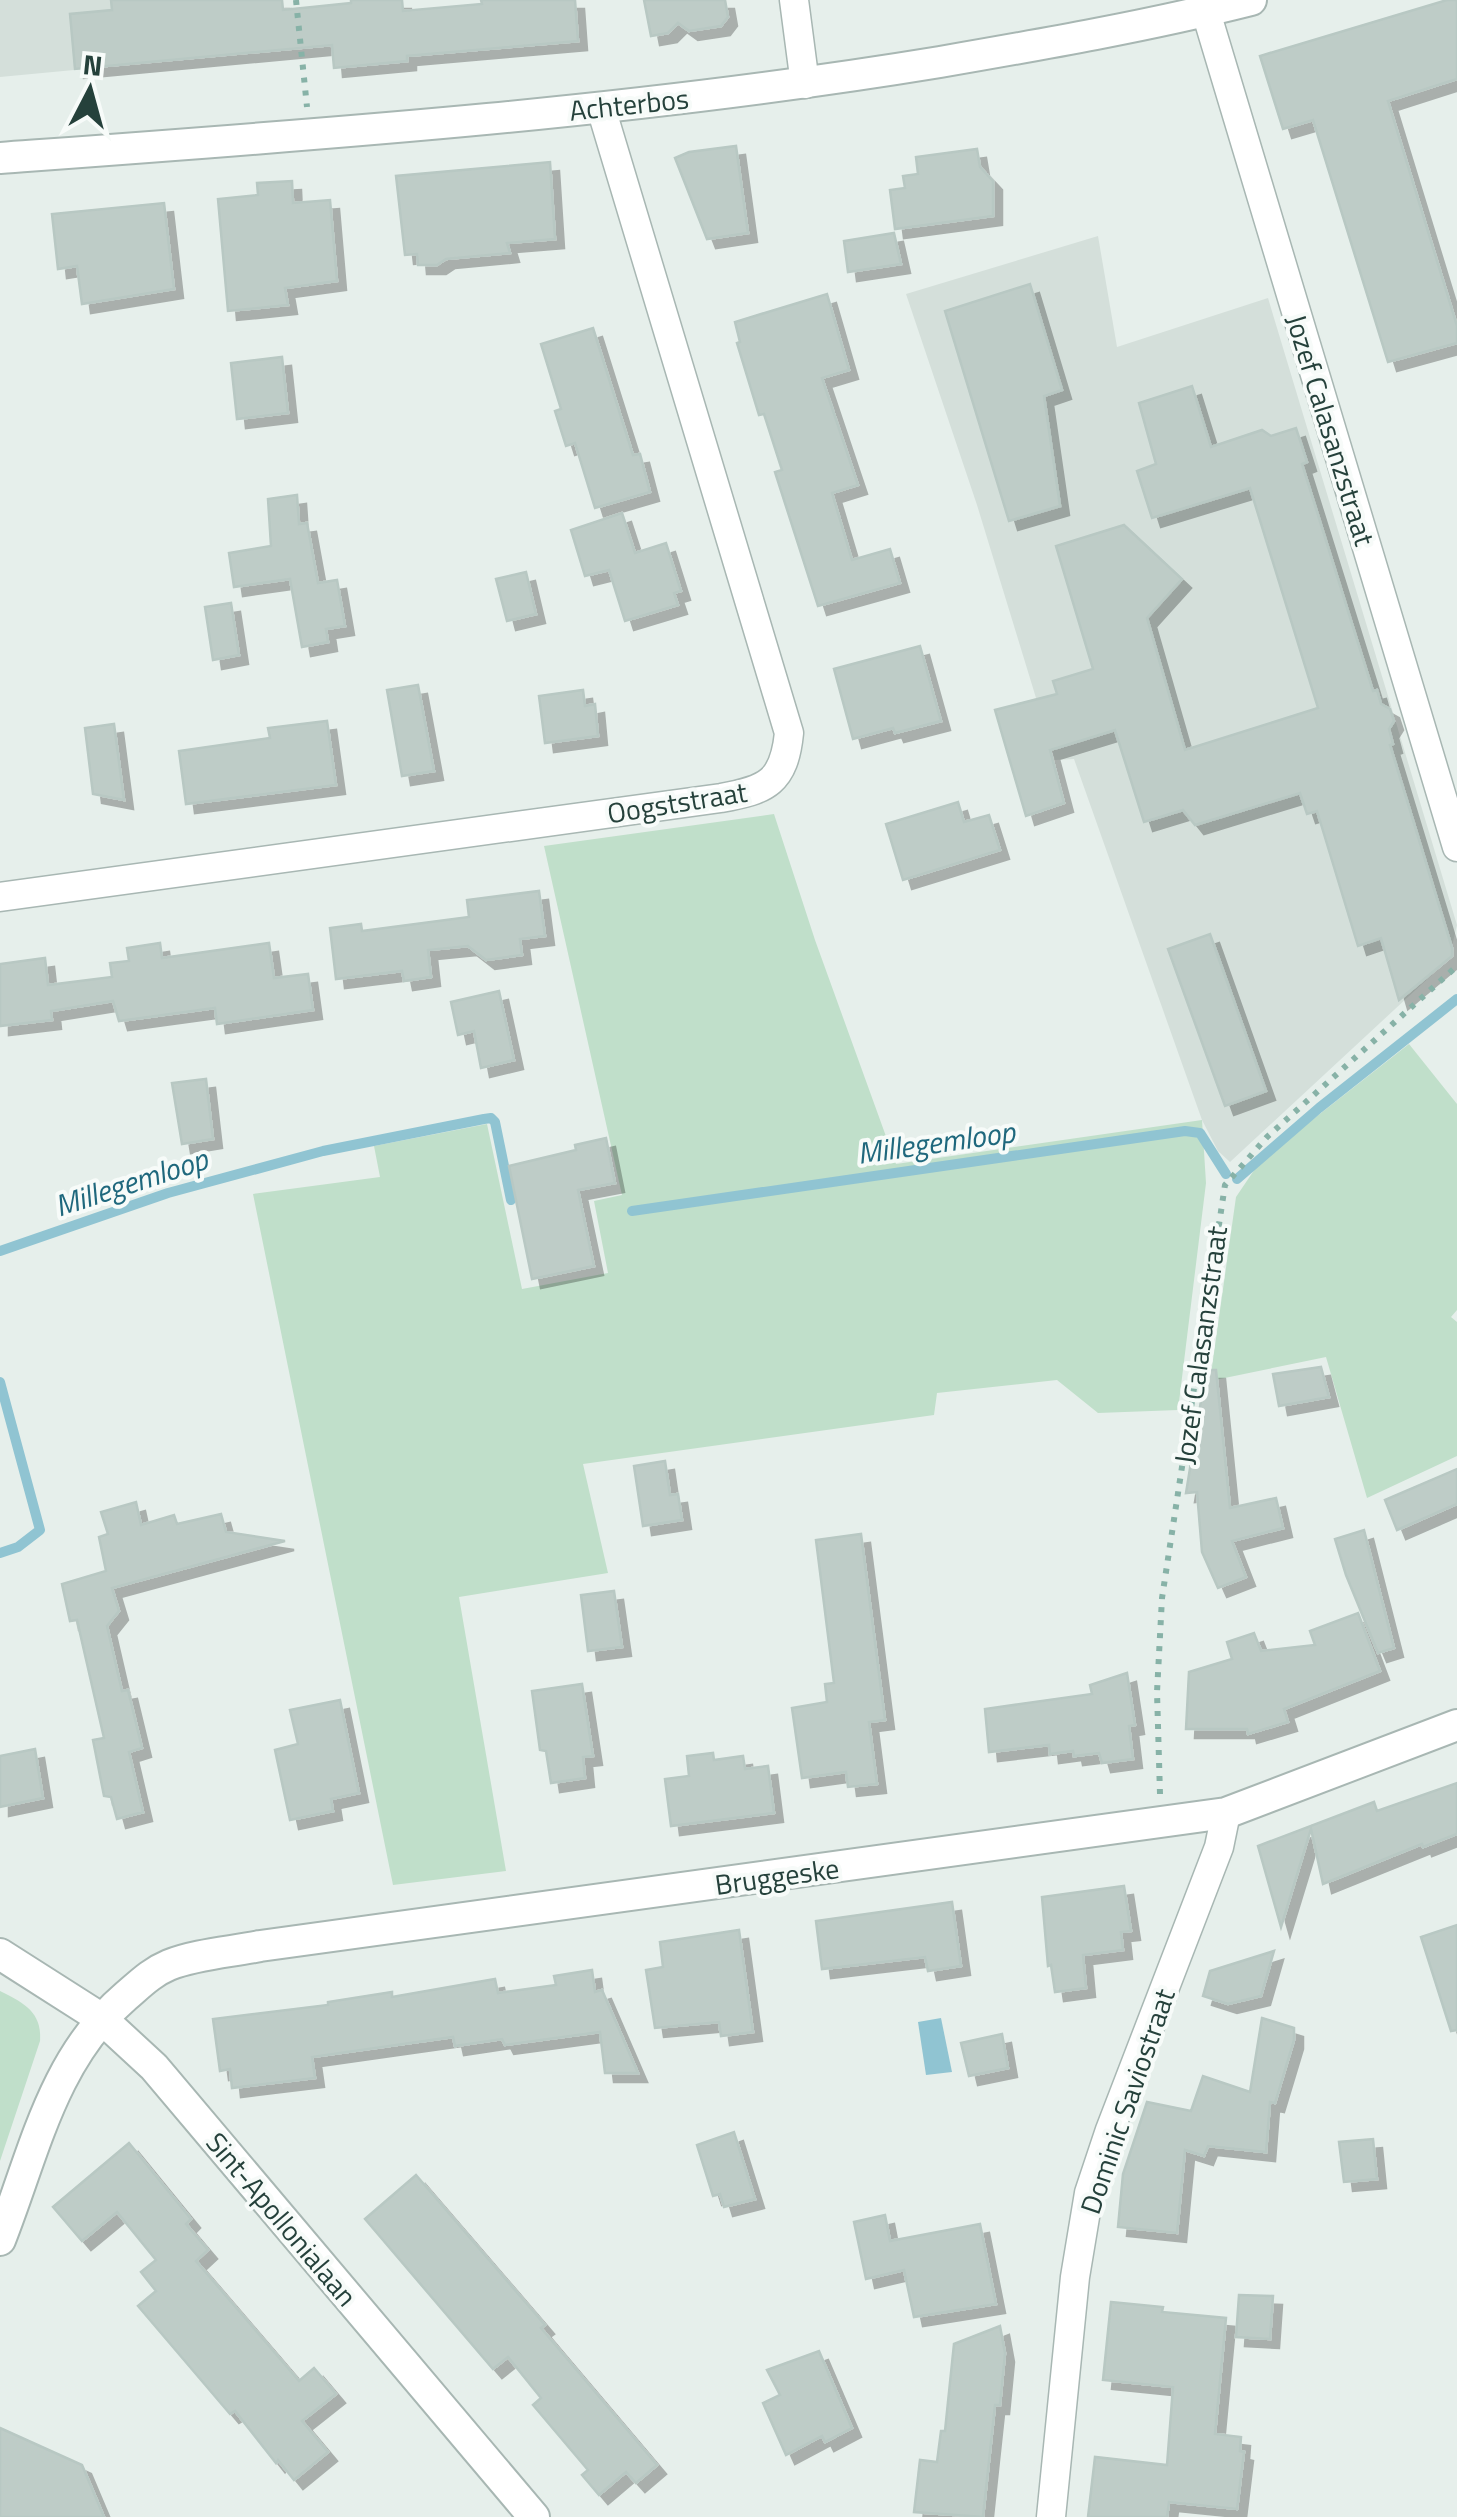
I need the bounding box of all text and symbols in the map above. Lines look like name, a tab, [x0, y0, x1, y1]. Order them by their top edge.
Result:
north arrow	[40, 40, 140, 140]
text: N	[81, 42, 105, 87]
street label: Achterbos	[567, 76, 691, 132]
street label: Jozef Calasanzstraat	[1275, 309, 1387, 551]
street label: Oogststraat	[604, 770, 750, 834]
water label: Millegemloop	[854, 1108, 1019, 1176]
water label: Millegemloop	[48, 1135, 214, 1228]
street label: Jozef Calasanzstraat	[1162, 1223, 1238, 1467]
street label: Bruggeske	[712, 1846, 842, 1906]
street label: Dominic Saviostraat	[1068, 1982, 1186, 2219]
street label: Sint-Apollonialaan	[196, 2122, 368, 2316]

